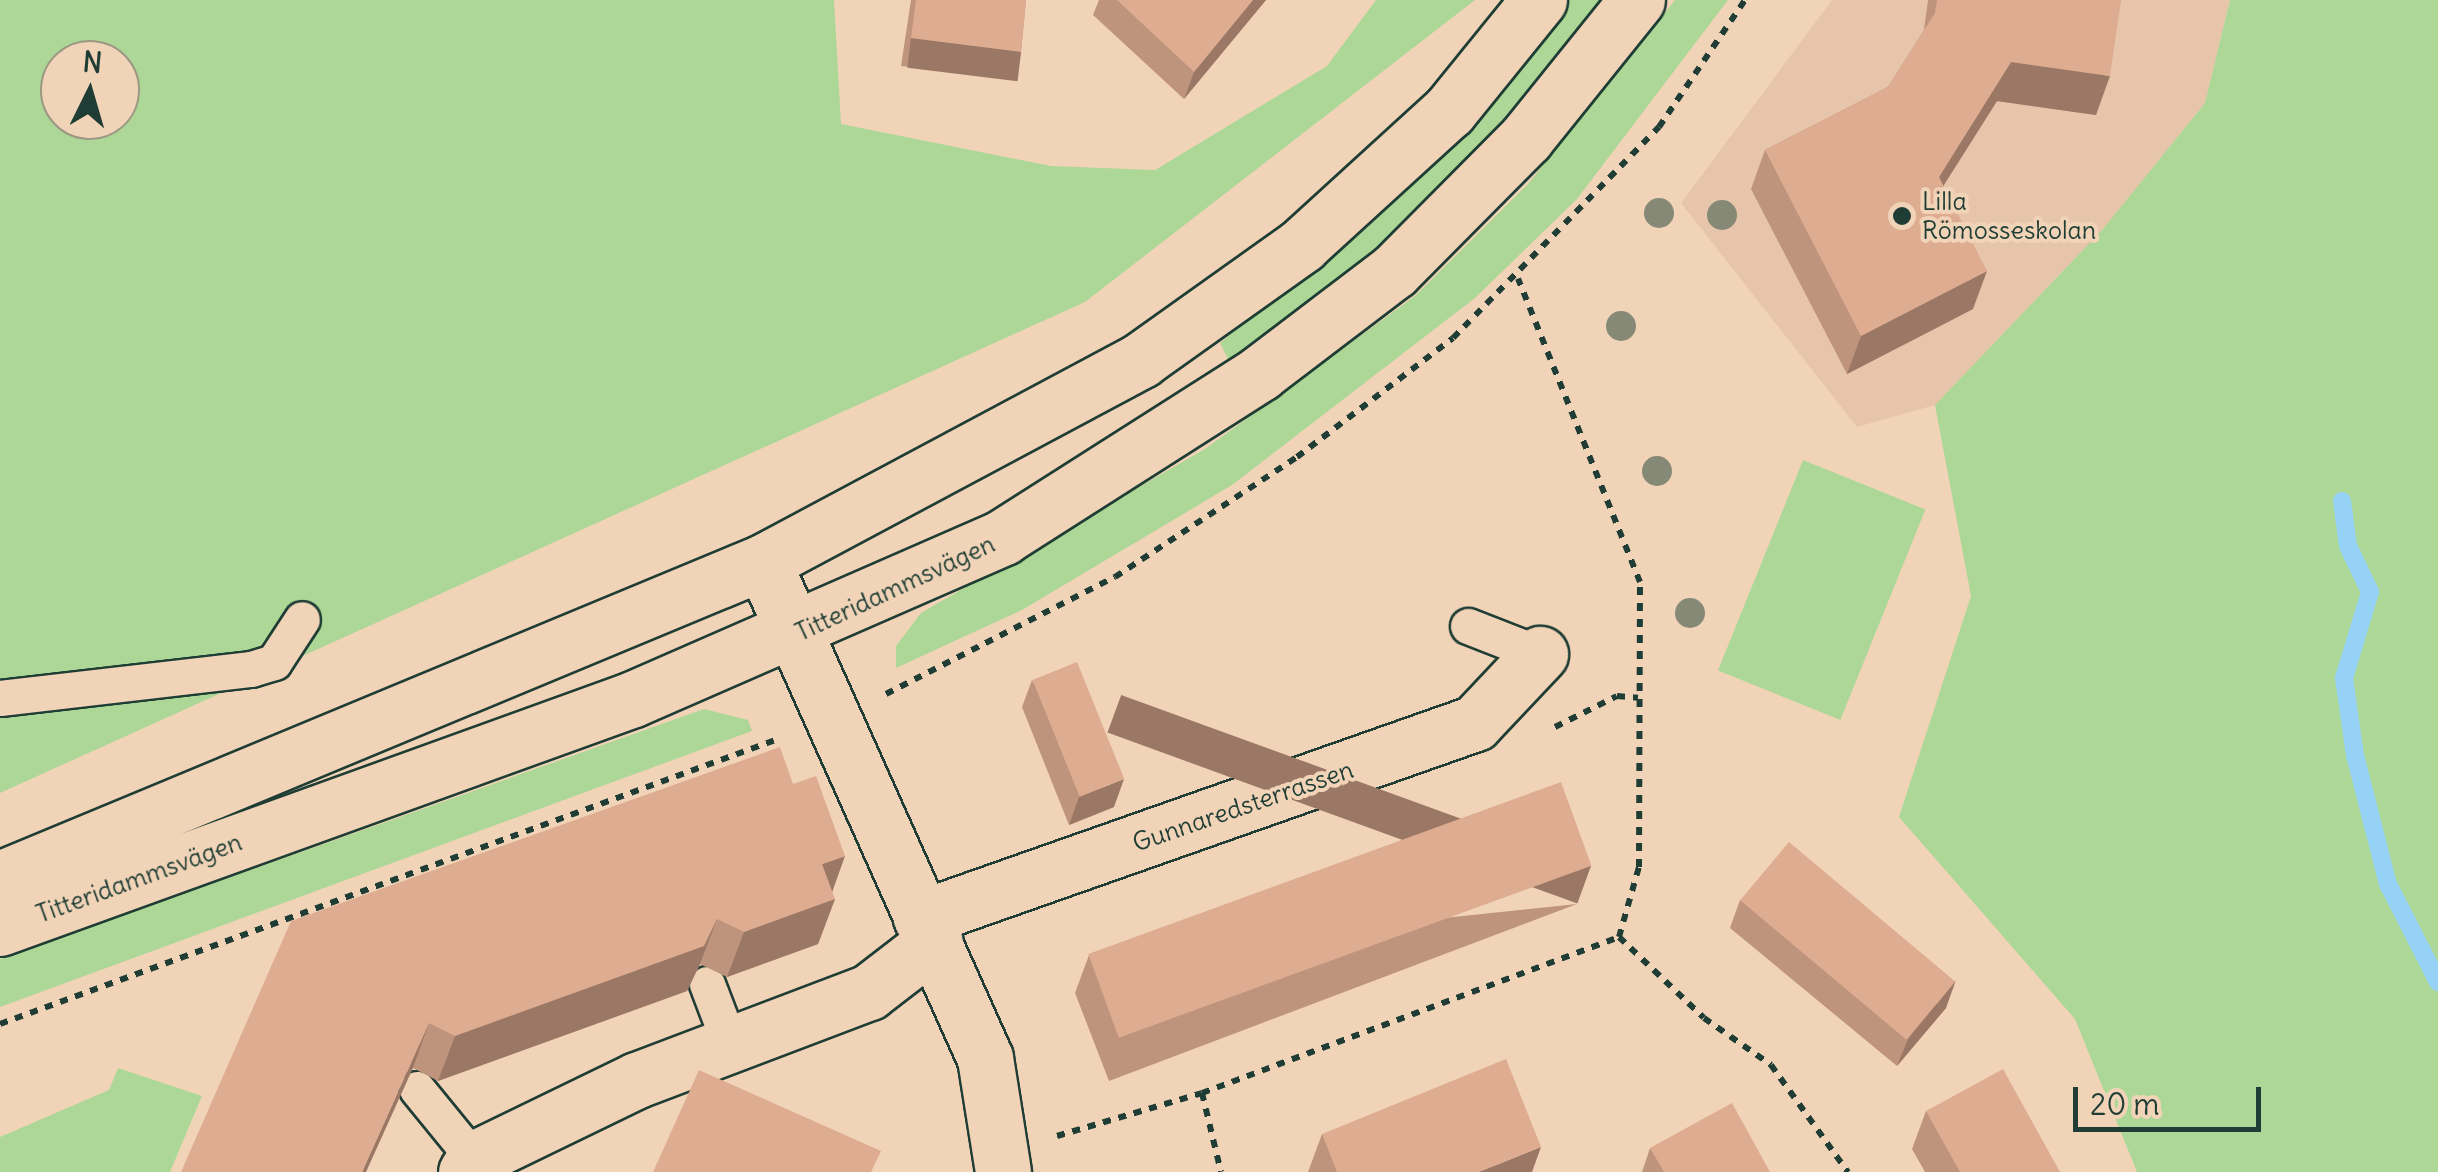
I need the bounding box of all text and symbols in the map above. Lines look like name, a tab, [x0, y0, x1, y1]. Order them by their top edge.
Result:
north arrow	[40, 40, 140, 140]
text: N	[81, 43, 104, 81]
place label: Lilla Römosseskolan	[1922, 187, 2096, 246]
marker: Lilla Römosseskolan	[1891, 205, 1913, 227]
street label: Titteridammsvägen	[790, 529, 1000, 647]
street label: Gunnaredsterrassen	[1129, 754, 1357, 858]
street label: Titteridammsvägen	[32, 827, 246, 929]
scale bar	[2078, 1067, 2266, 1129]
text: 20 m	[2090, 1085, 2160, 1123]

